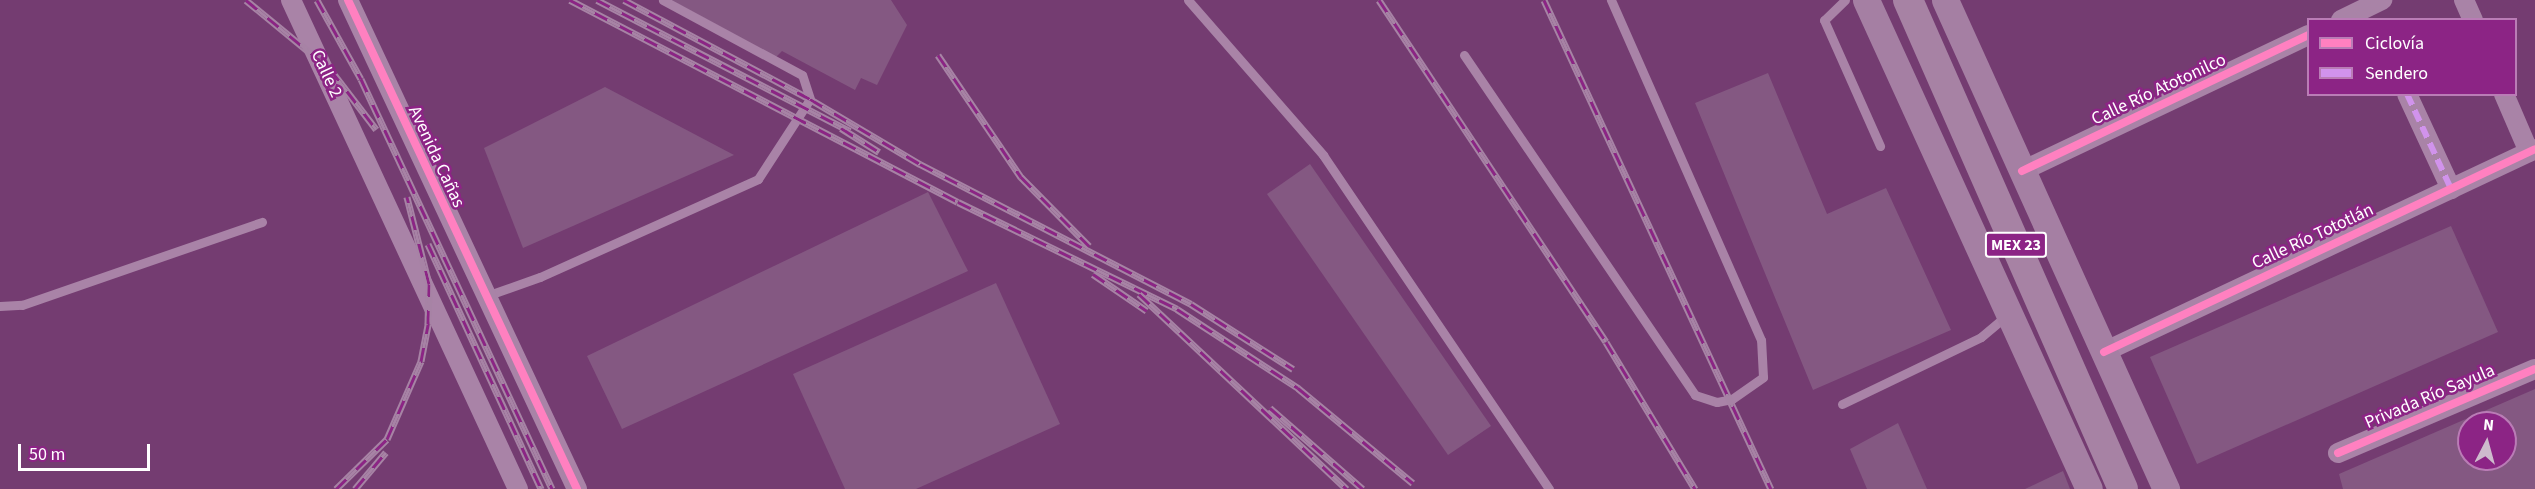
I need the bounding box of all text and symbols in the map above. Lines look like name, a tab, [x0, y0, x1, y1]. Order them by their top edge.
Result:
legend	[2307, 18, 2517, 96]
text: Ciclovía	[2365, 31, 2424, 56]
street label: Calle 2	[306, 47, 346, 101]
street label: Calle Río Atotonilco	[2088, 49, 2230, 131]
text: Sendero	[2365, 61, 2428, 86]
street label: Avenida Cañas	[403, 103, 469, 211]
street label: Calle Río Tototlán	[2249, 199, 2377, 275]
road number: MEX 23	[1984, 232, 2048, 258]
street label: Privada Río Sayula	[2362, 360, 2498, 434]
north arrow	[2457, 411, 2517, 471]
text: N	[2482, 414, 2495, 437]
scale bar	[21, 432, 153, 470]
text: 50 m	[29, 442, 65, 467]

